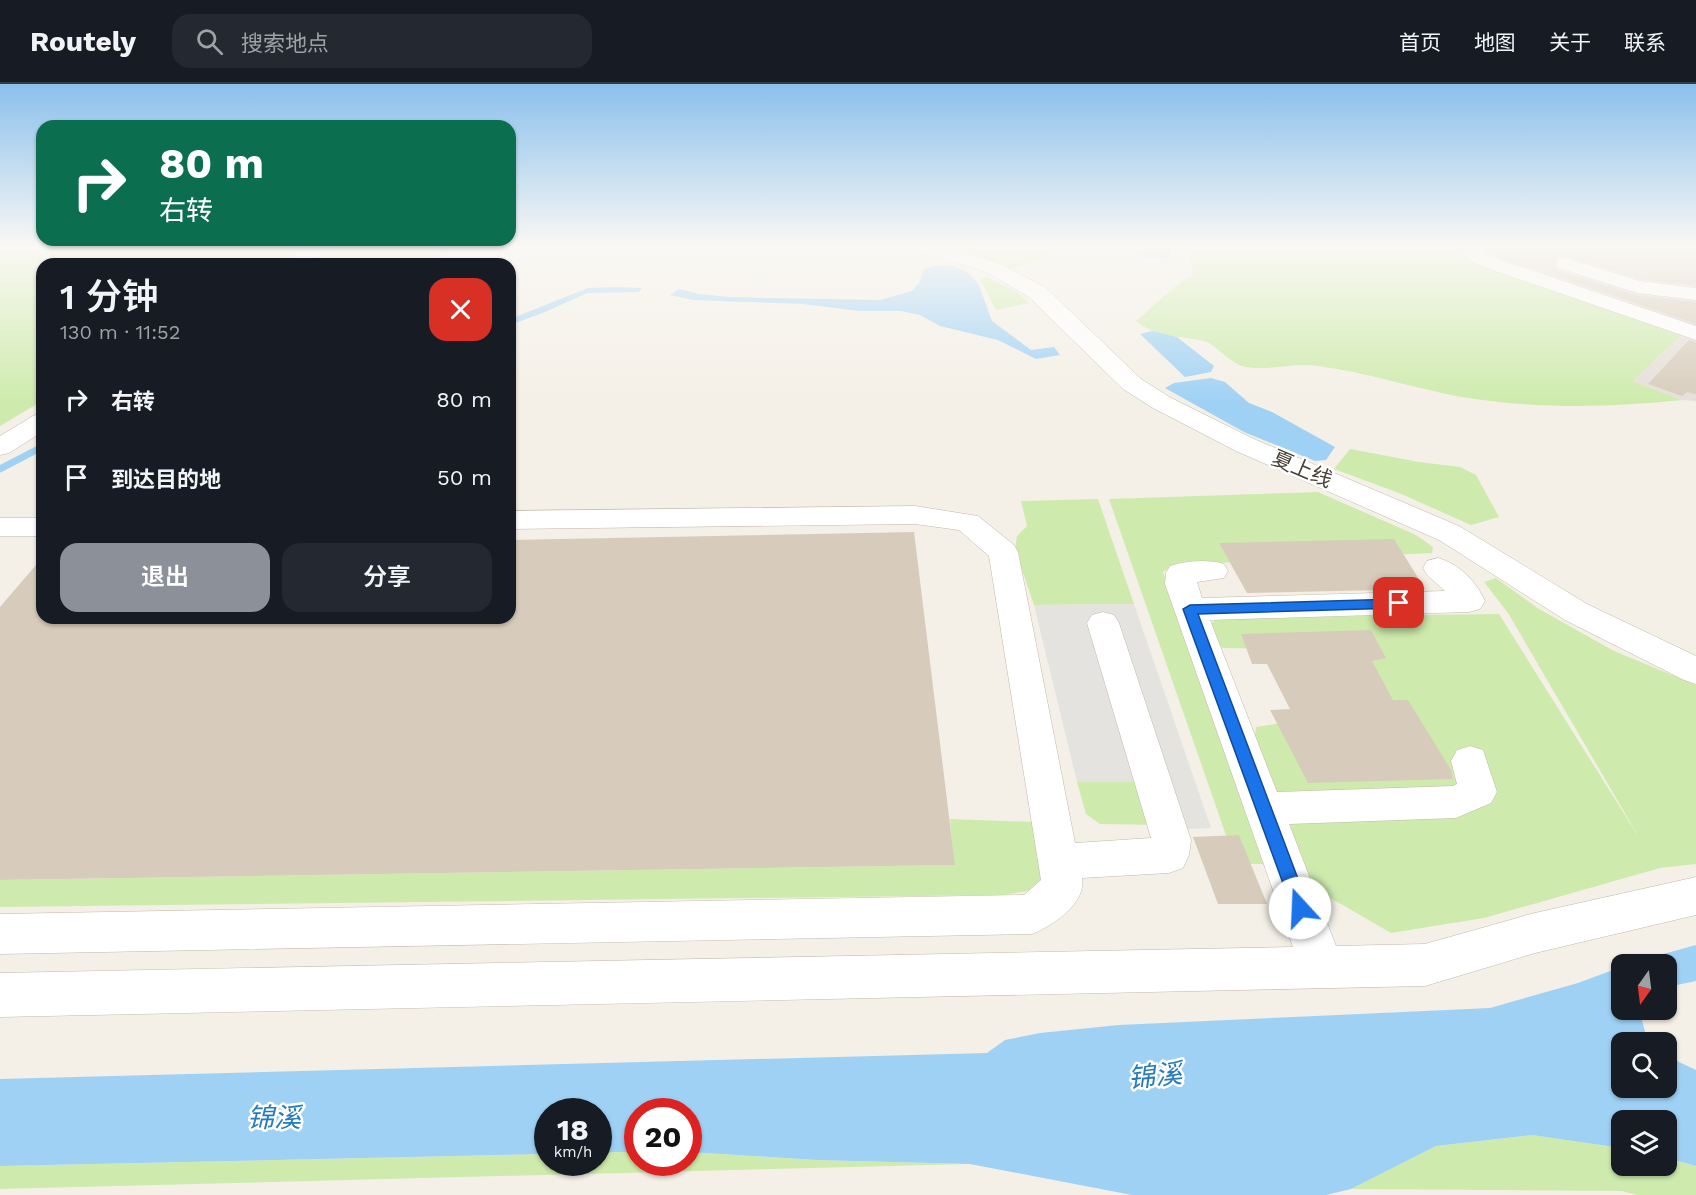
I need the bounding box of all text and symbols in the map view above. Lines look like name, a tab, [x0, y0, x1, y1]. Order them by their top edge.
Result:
search box	[172, 14, 592, 68]
text: Routely	[30, 25, 136, 58]
icon: search	[193, 25, 226, 58]
text: 首页	[1399, 30, 1441, 55]
text: 地图	[1474, 30, 1516, 55]
text: 关于	[1549, 30, 1591, 55]
text: 联系	[1624, 30, 1666, 55]
text: 搜索地点	[241, 31, 329, 56]
text: 80 m	[159, 139, 264, 188]
icon: right	[60, 144, 138, 222]
text: 右转	[159, 195, 213, 227]
text: 1 分钟	[60, 276, 158, 318]
button: close	[429, 278, 492, 341]
text: 130 m · 11:52	[60, 320, 180, 344]
icon: right	[60, 383, 93, 416]
text: 80 m	[436, 387, 492, 412]
text: 右转	[111, 389, 155, 414]
street label: 夏上线	[1268, 445, 1336, 492]
icon: arrive	[60, 461, 93, 494]
text: 50 m	[437, 465, 492, 490]
text: 到达目的地	[111, 467, 221, 492]
button: 退出	[60, 543, 270, 612]
button: 分享	[282, 543, 492, 612]
pin	[1373, 577, 1424, 628]
icon: arrive	[1382, 586, 1415, 619]
position arrow	[1268, 876, 1332, 940]
north arrow	[1611, 954, 1677, 1020]
map controls	[1611, 954, 1677, 1176]
button: search	[1611, 1032, 1677, 1098]
water label: 锦溪	[1126, 1057, 1187, 1095]
speed limit sign: 20	[624, 1098, 702, 1176]
water label: 锦溪	[247, 1102, 304, 1134]
button: layers	[1611, 1110, 1677, 1176]
text: 18	[557, 1112, 589, 1147]
text: km/h	[554, 1143, 592, 1161]

